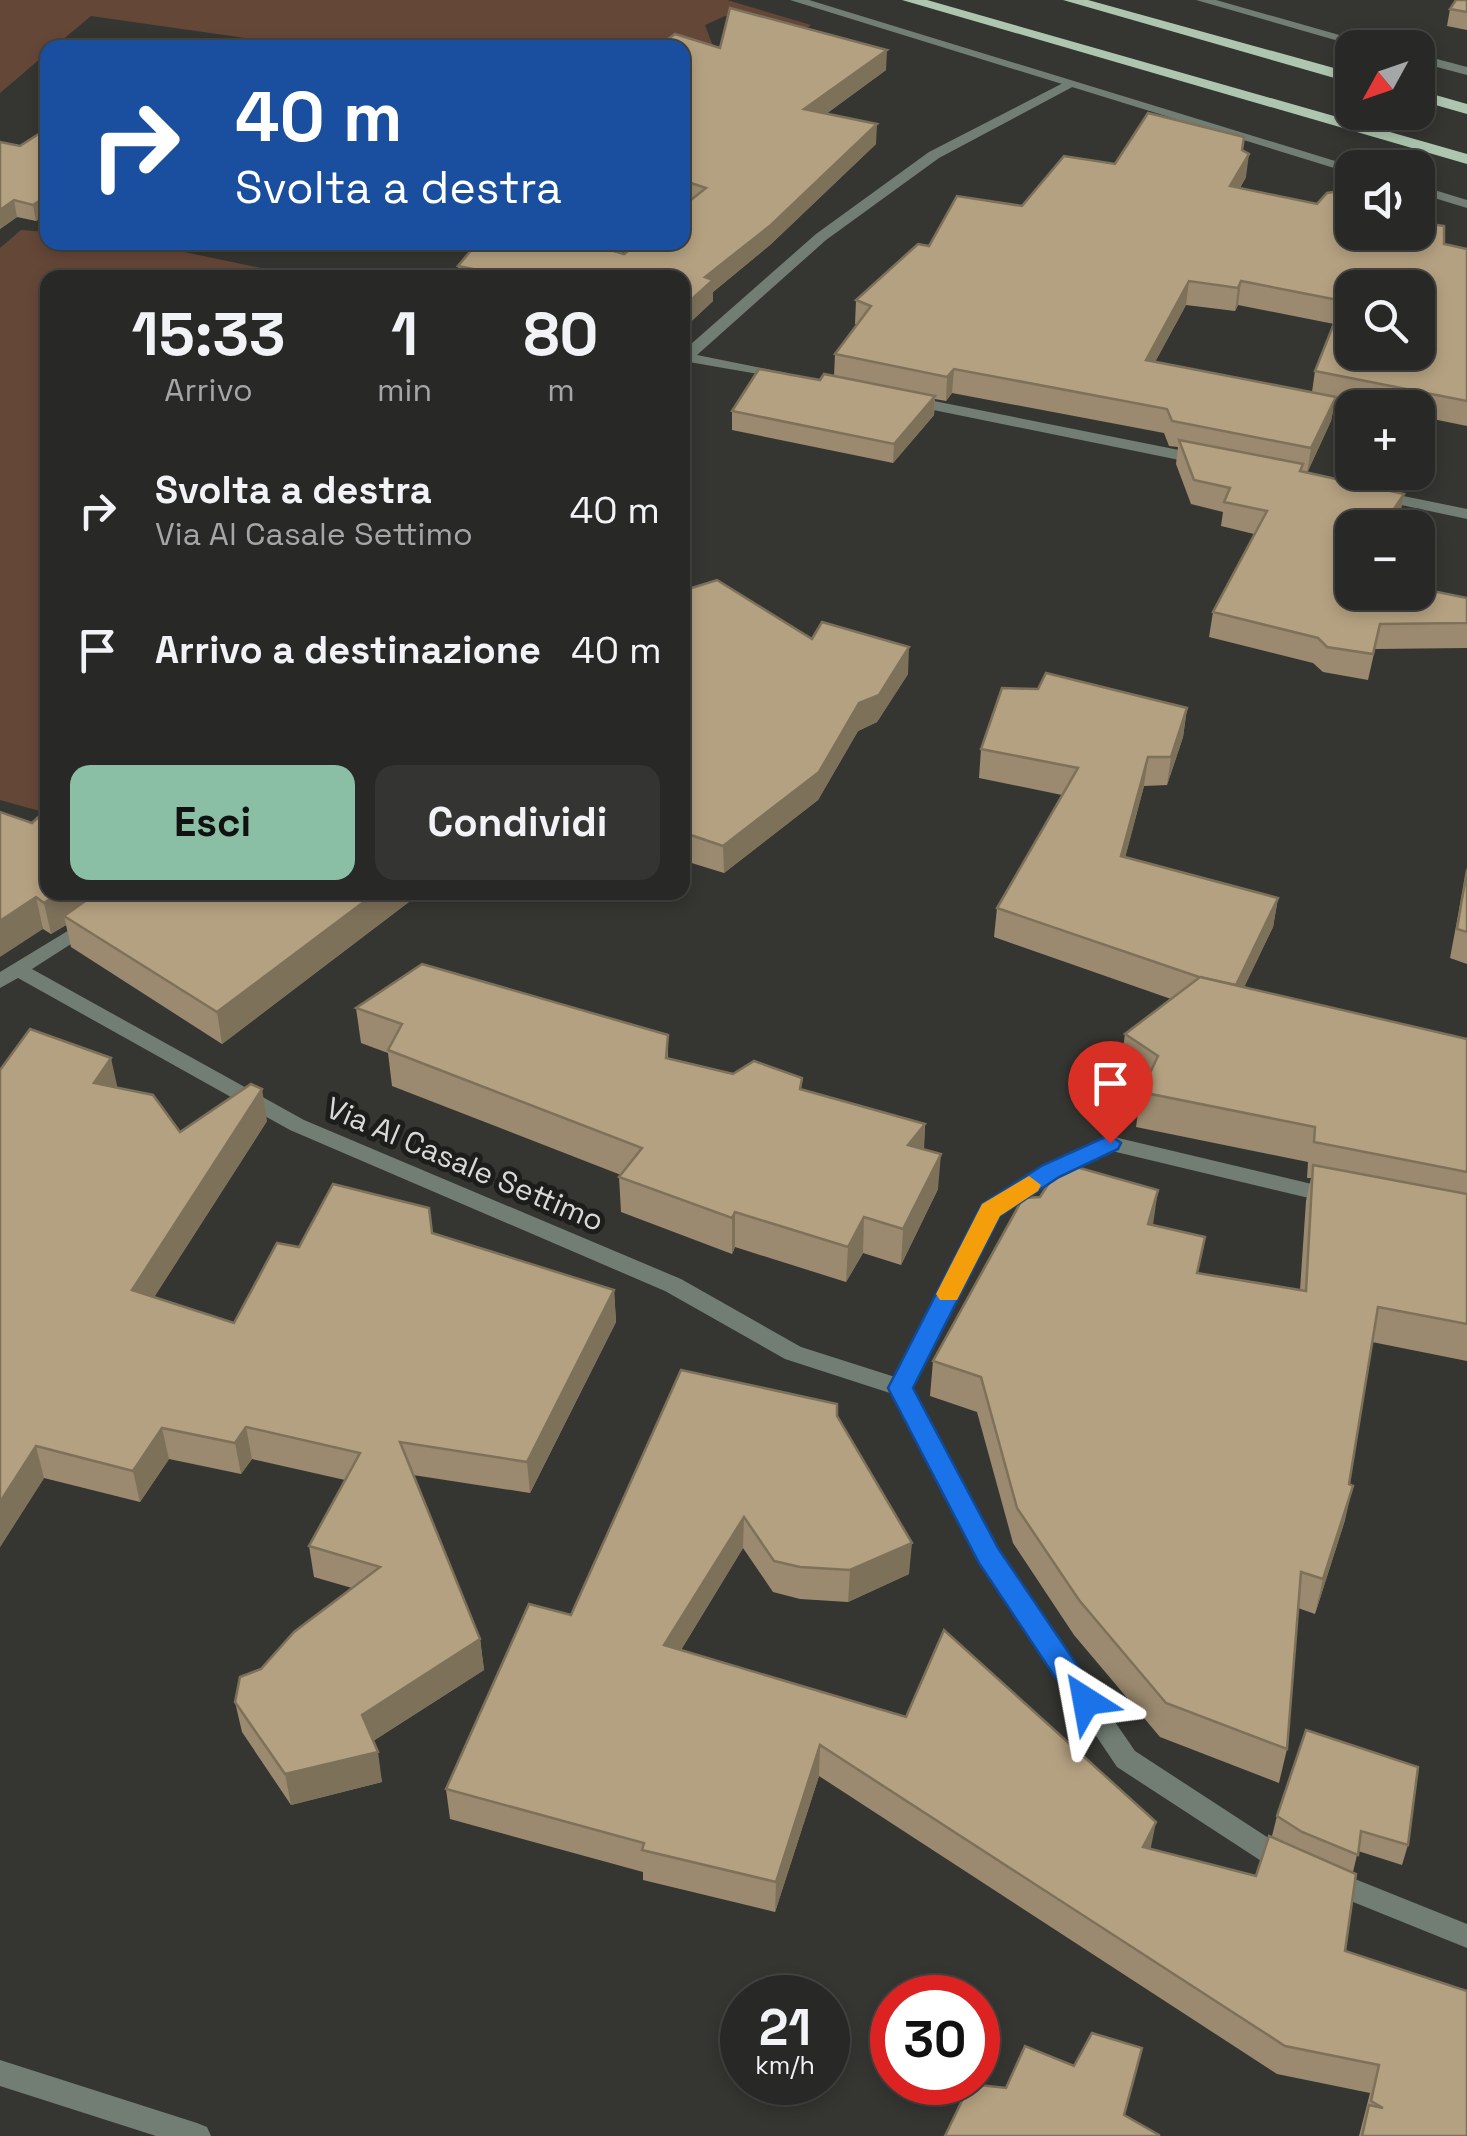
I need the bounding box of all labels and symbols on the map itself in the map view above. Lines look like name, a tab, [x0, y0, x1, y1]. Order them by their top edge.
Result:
north arrow	[1335, 30, 1435, 130]
pin	[1068, 1041, 1153, 1144]
street label: Via Al Casale Settimo	[320, 1088, 610, 1240]
position arrow	[1034, 1649, 1138, 1753]
speed limit sign: 30	[870, 1975, 1000, 2105]

